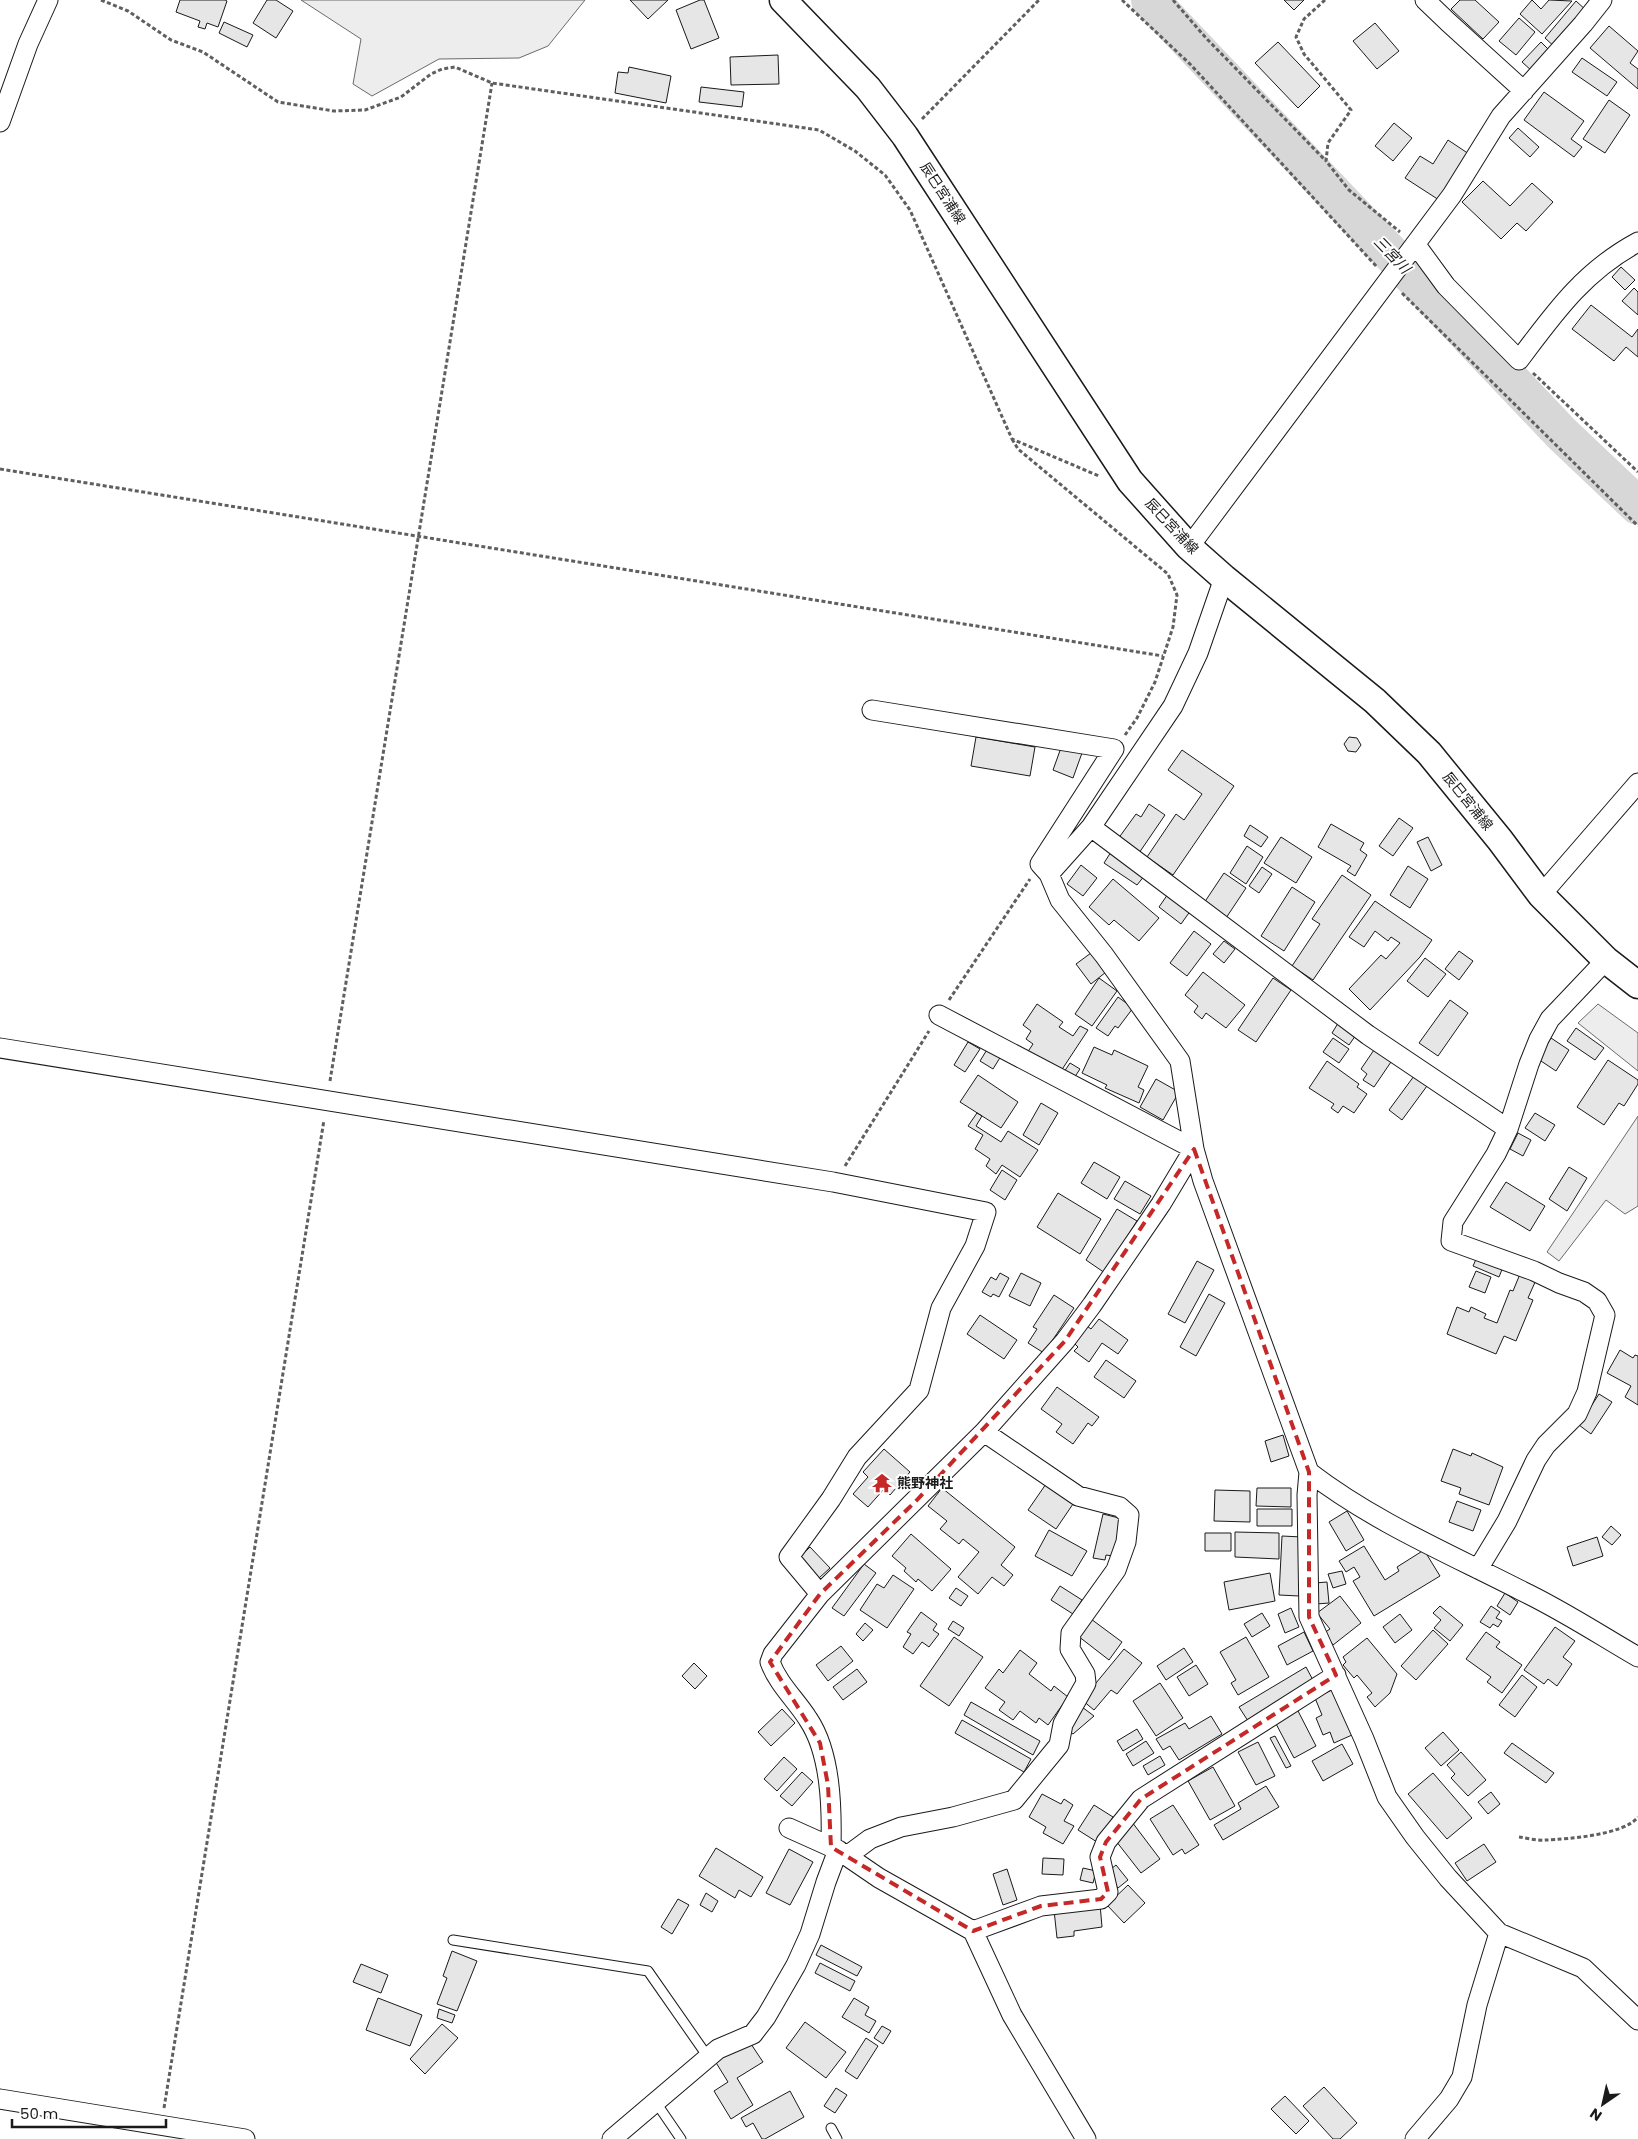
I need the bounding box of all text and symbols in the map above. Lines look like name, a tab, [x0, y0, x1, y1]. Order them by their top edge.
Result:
street label: 辰巳宮浦線	[916, 158, 970, 228]
water label: 三宮川	[1369, 231, 1417, 280]
street label: 辰巳宮浦線	[1141, 494, 1203, 558]
street label: 辰巳宮浦線	[1438, 768, 1498, 834]
temple icon: 熊野神社	[871, 1472, 893, 1494]
place label: 熊野神社	[897, 1473, 953, 1493]
north arrow	[1578, 2079, 1628, 2129]
scale bar	[12, 2096, 166, 2128]
text: 50 m	[20, 2103, 58, 2124]
text: N	[1586, 2104, 1606, 2126]

